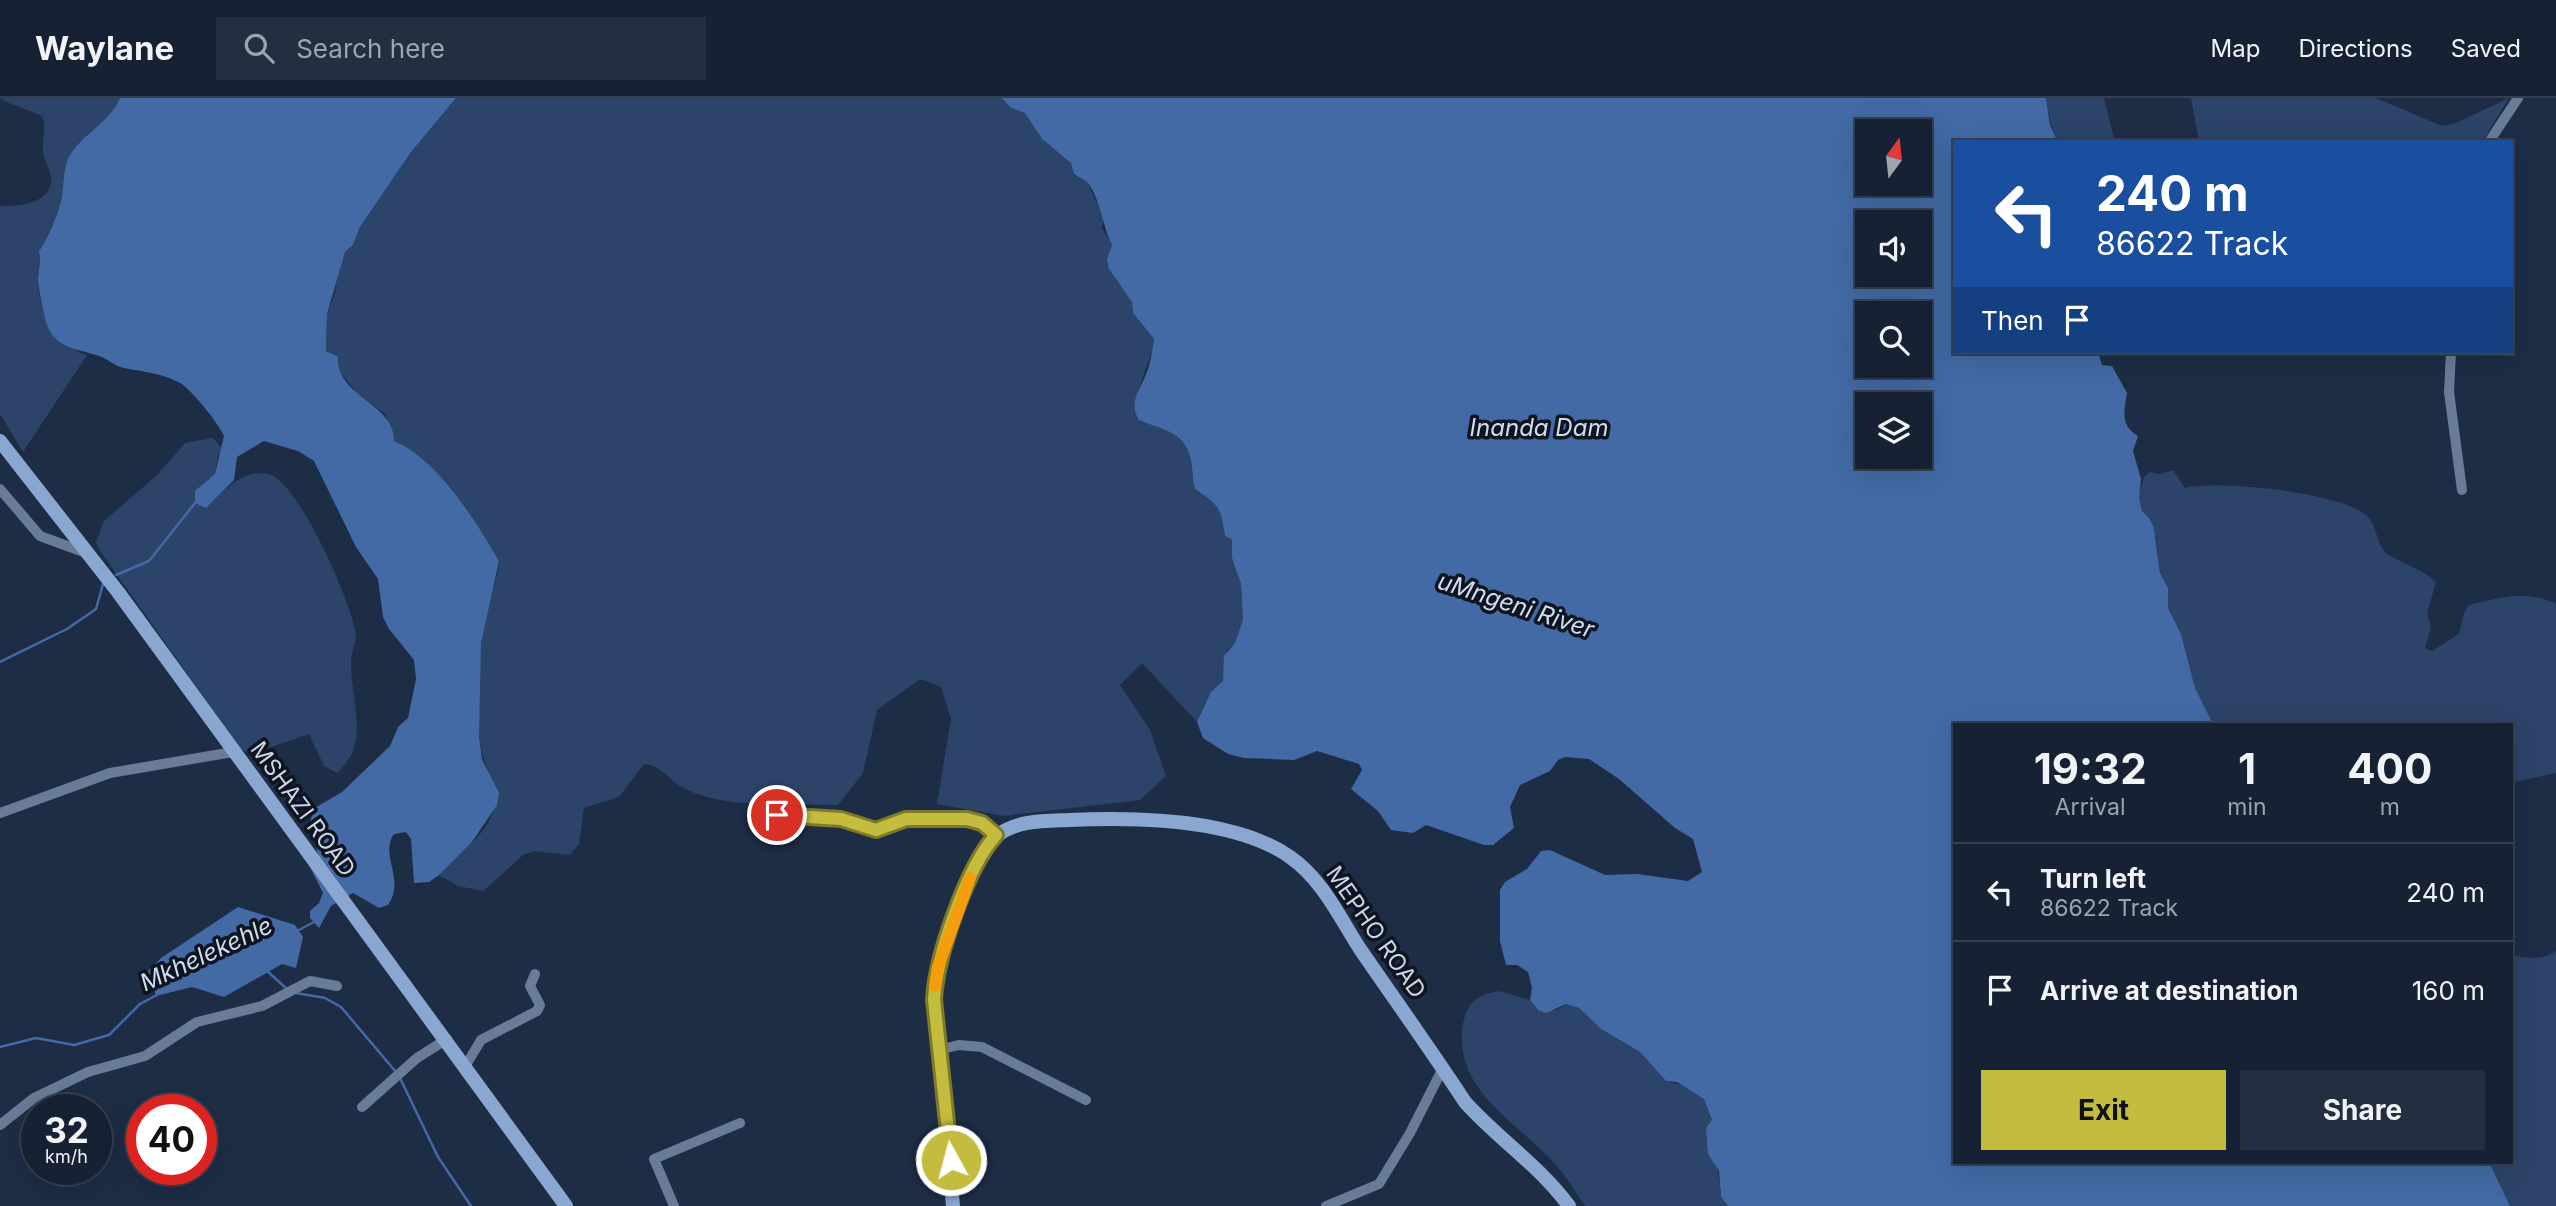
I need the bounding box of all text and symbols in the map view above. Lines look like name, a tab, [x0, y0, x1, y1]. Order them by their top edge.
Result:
search box	[216, 17, 706, 80]
text: Waylane	[35, 28, 174, 68]
icon: search	[240, 29, 278, 67]
text: Search here	[296, 33, 445, 64]
text: Map	[2211, 34, 2260, 63]
text: Directions	[2298, 34, 2413, 63]
text: Saved	[2451, 34, 2521, 63]
north arrow	[1855, 119, 1932, 196]
map controls	[1855, 119, 1932, 469]
text: 240 m	[2096, 164, 2249, 223]
icon: left	[1981, 168, 2072, 259]
button: sound	[1855, 210, 1932, 287]
text: 86622 Track	[2096, 224, 2288, 263]
button: search	[1855, 301, 1932, 378]
icon: arrive	[2058, 301, 2096, 339]
text: Then	[1981, 305, 2044, 336]
button: layers	[1855, 392, 1932, 469]
water label: Inanda Dam	[1470, 413, 1608, 442]
water label: uMngeni River	[1434, 566, 1599, 644]
street label: MSHAZI ROAD	[245, 736, 361, 882]
text: 19:32	[2034, 743, 2147, 794]
text: 1	[2238, 743, 2256, 794]
text: 400	[2347, 743, 2432, 794]
pin	[747, 785, 807, 845]
text: Arrival	[2055, 793, 2126, 821]
text: min	[2227, 793, 2267, 821]
text: m	[2380, 793, 2400, 821]
icon: arrive	[758, 796, 796, 834]
street label: MEPHO ROAD	[1320, 861, 1432, 1003]
text: Turn left	[2040, 863, 2146, 894]
icon: left	[1981, 873, 2019, 911]
text: 240 m	[2406, 877, 2485, 908]
text: 86622 Track	[2040, 894, 2178, 922]
water label: Mkhelekehle	[135, 911, 277, 997]
icon: arrive	[1981, 971, 2019, 1009]
text: Arrive at destination	[2040, 975, 2299, 1006]
text: 160 m	[2412, 975, 2485, 1006]
button: Exit	[1981, 1070, 2226, 1150]
button: Share	[2240, 1070, 2485, 1150]
speed limit sign: 40	[126, 1094, 217, 1185]
text: 32	[44, 1109, 89, 1151]
position arrow	[914, 1123, 988, 1197]
text: km/h	[45, 1146, 88, 1167]

